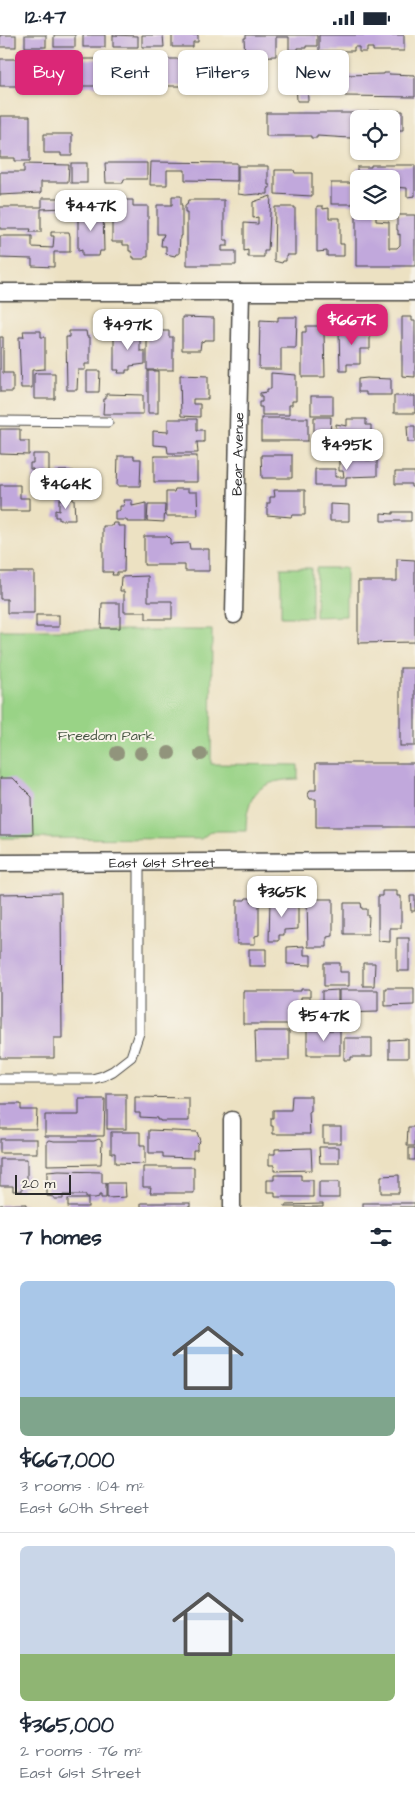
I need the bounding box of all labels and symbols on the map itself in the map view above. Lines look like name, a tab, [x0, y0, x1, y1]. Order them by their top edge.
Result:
pin: $447K	[56, 189, 126, 232]
pin: $667K	[317, 303, 387, 346]
pin: $497K	[93, 309, 163, 351]
street label: Bear Avenue	[228, 412, 249, 496]
pin: $495K	[312, 429, 382, 471]
pin: $464K	[31, 467, 101, 510]
park label: Freedom Park	[58, 726, 155, 746]
street label: East 61st Street	[109, 853, 215, 873]
pin: $365K	[247, 875, 317, 918]
pin: $547K	[289, 999, 359, 1042]
scale bar	[15, 1172, 71, 1195]

